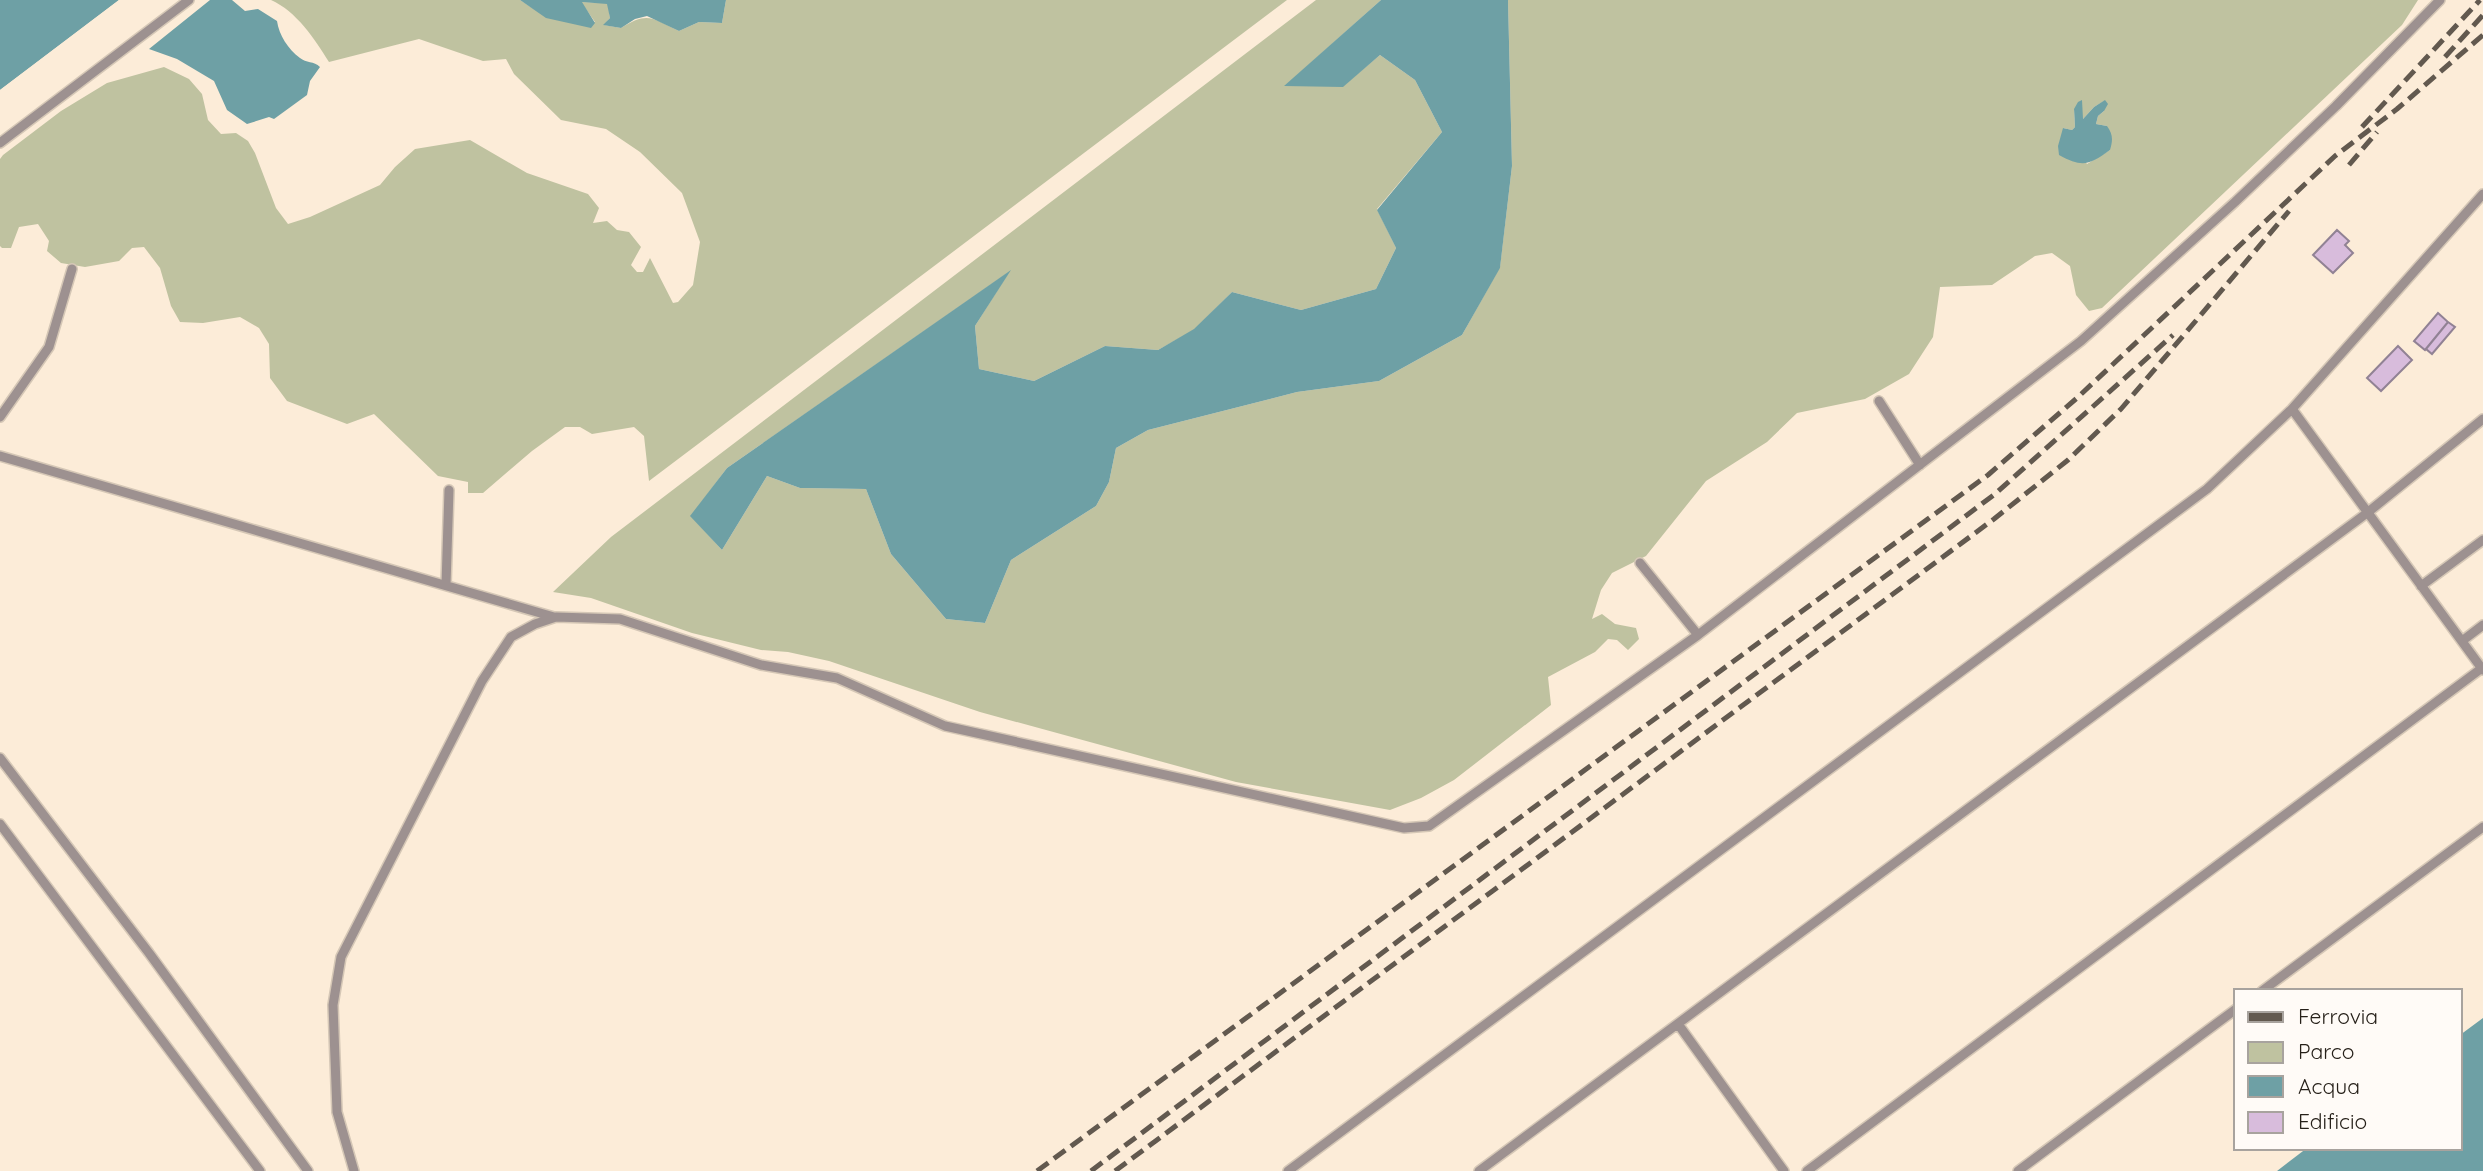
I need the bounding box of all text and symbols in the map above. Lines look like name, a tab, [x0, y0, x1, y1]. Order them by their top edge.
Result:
legend	[2234, 989, 2462, 1150]
text: Ferrovia	[2298, 1003, 2378, 1029]
text: Parco	[2298, 1038, 2354, 1064]
text: Acqua	[2298, 1073, 2360, 1099]
text: Edificio	[2298, 1108, 2367, 1134]

